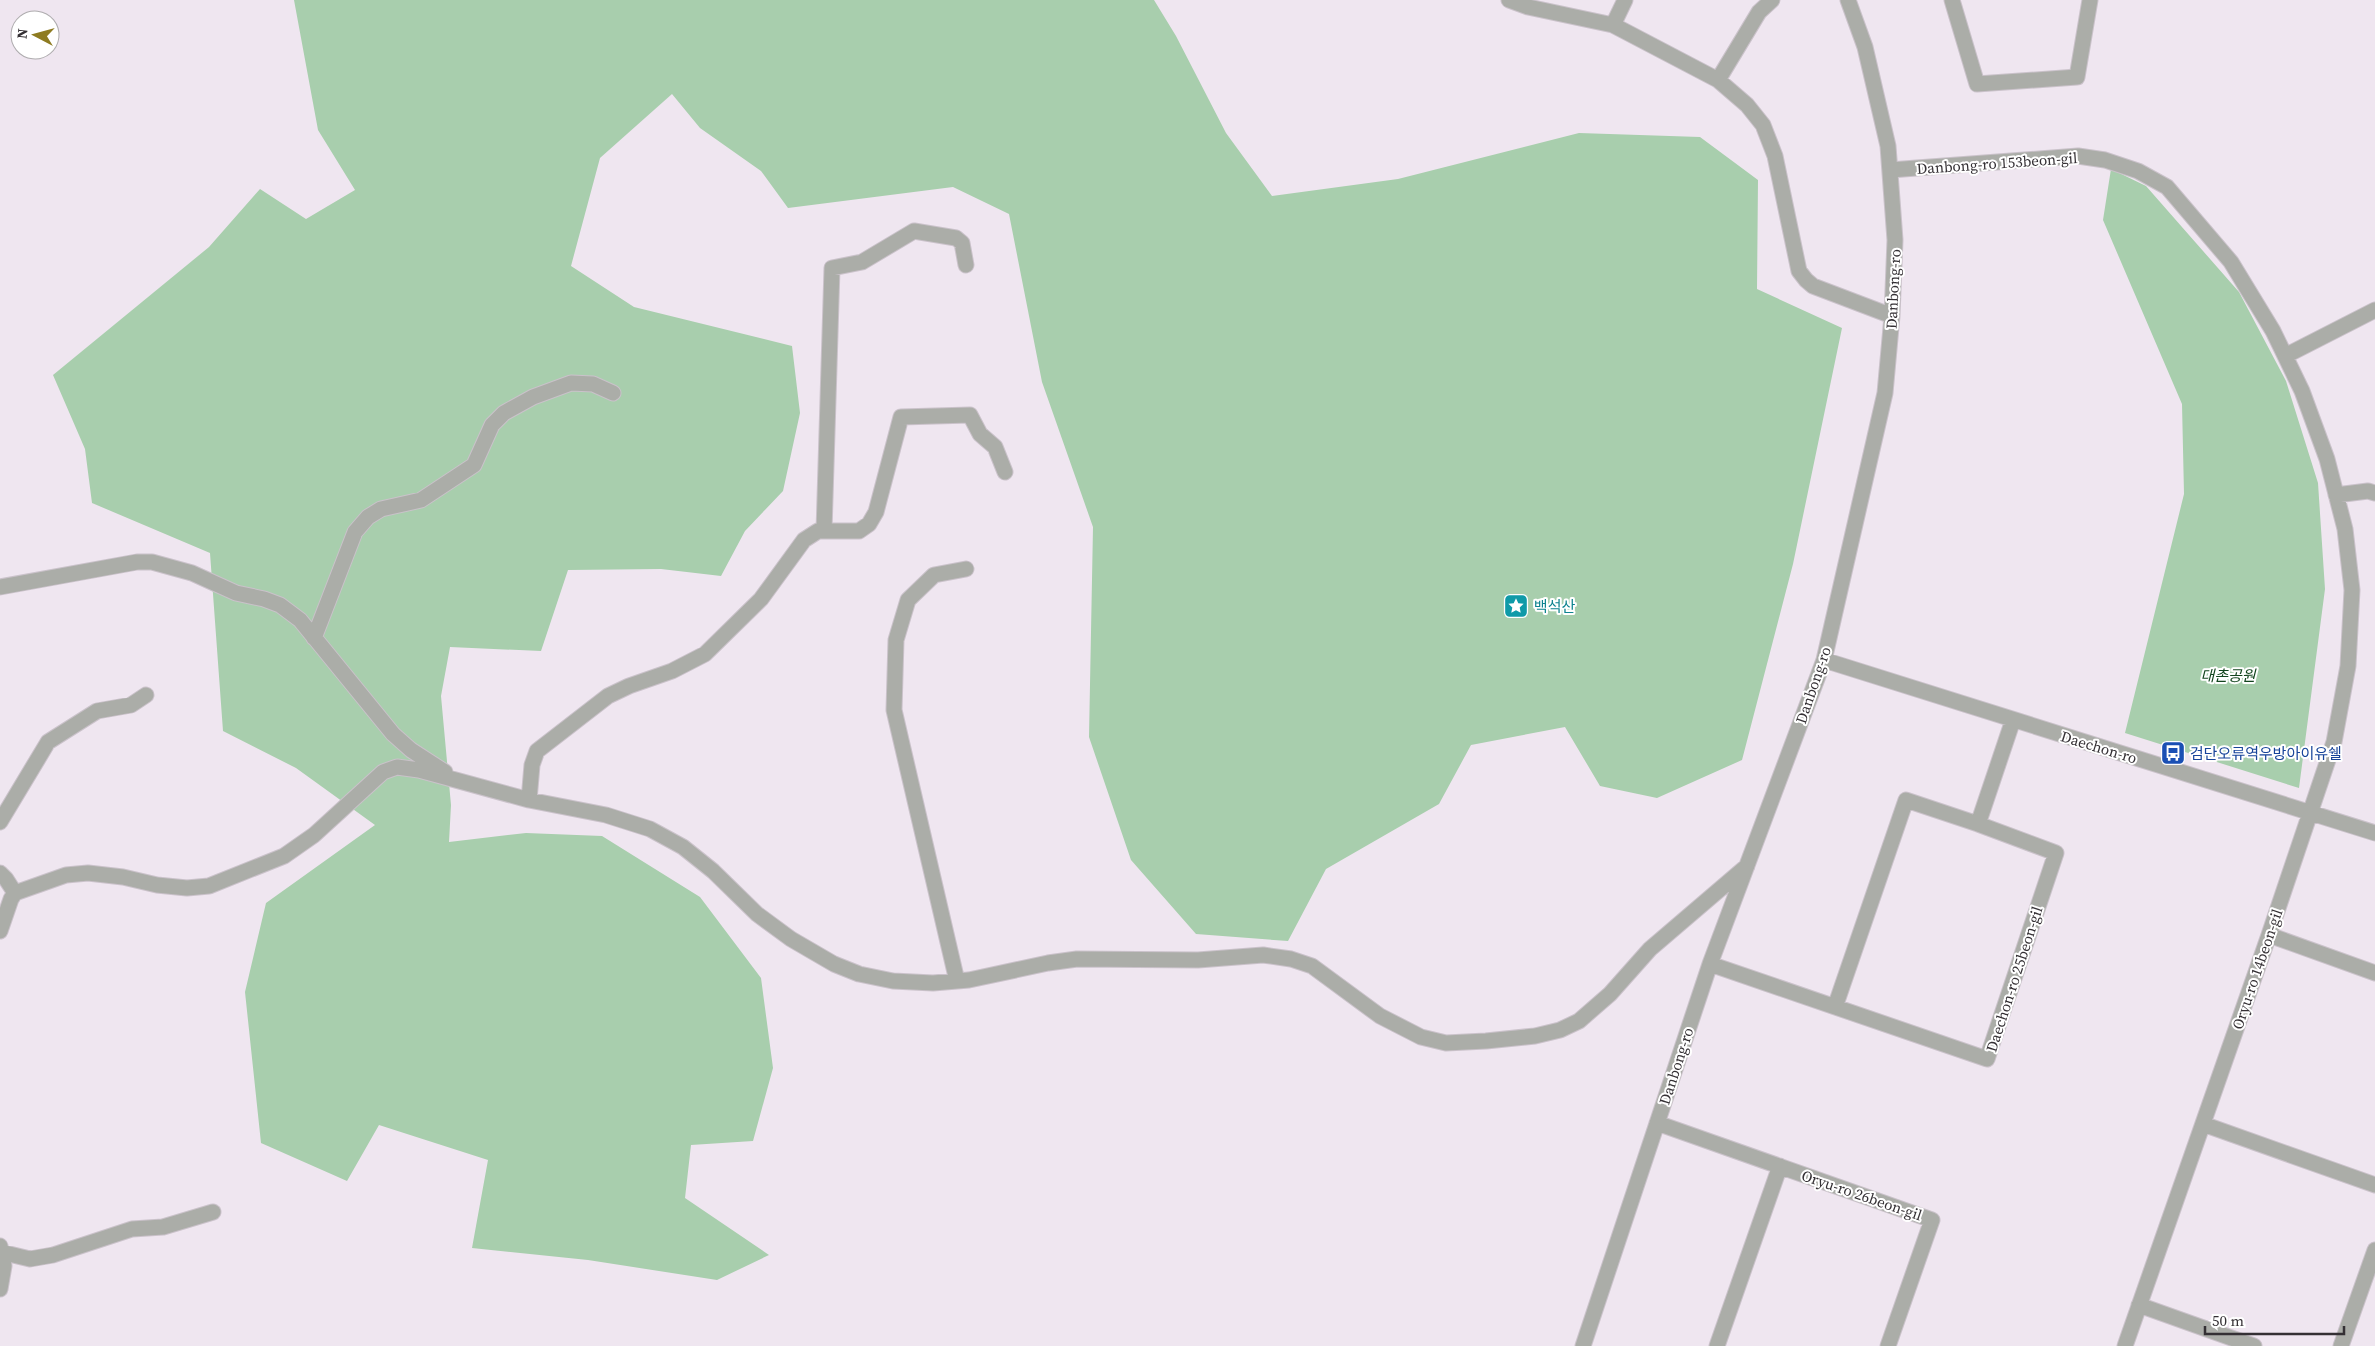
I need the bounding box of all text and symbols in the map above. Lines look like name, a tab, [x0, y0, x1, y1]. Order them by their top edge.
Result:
north arrow	[10, 10, 60, 60]
text: N	[12, 28, 33, 40]
street label: Danbong-ro 153beon-gil	[1916, 147, 2079, 179]
street label: Danbong-ro	[1880, 248, 1906, 330]
place icon: 백석산	[1503, 593, 1529, 619]
place label: 백석산	[1534, 596, 1576, 617]
street label: Danbong-ro	[1790, 644, 1836, 726]
park label: 대촌공원	[2200, 665, 2257, 686]
street label: Daechon-ro	[2058, 725, 2140, 769]
bus stop icon: 검단오류역우방아이유쉘	[2160, 740, 2186, 766]
place label: 검단오류역우방아이유쉘	[2190, 743, 2342, 764]
street label: Daechon-ro 25beon-gil	[1981, 903, 2048, 1055]
street label: Oryu-ro 14beon-gil	[2227, 905, 2288, 1032]
street label: Danbong-ro	[1654, 1025, 1698, 1107]
street label: Oryu-ro 26beon-gil	[1799, 1165, 1926, 1226]
scale bar	[2205, 1304, 2344, 1336]
text: 50 m	[2212, 1310, 2244, 1331]

